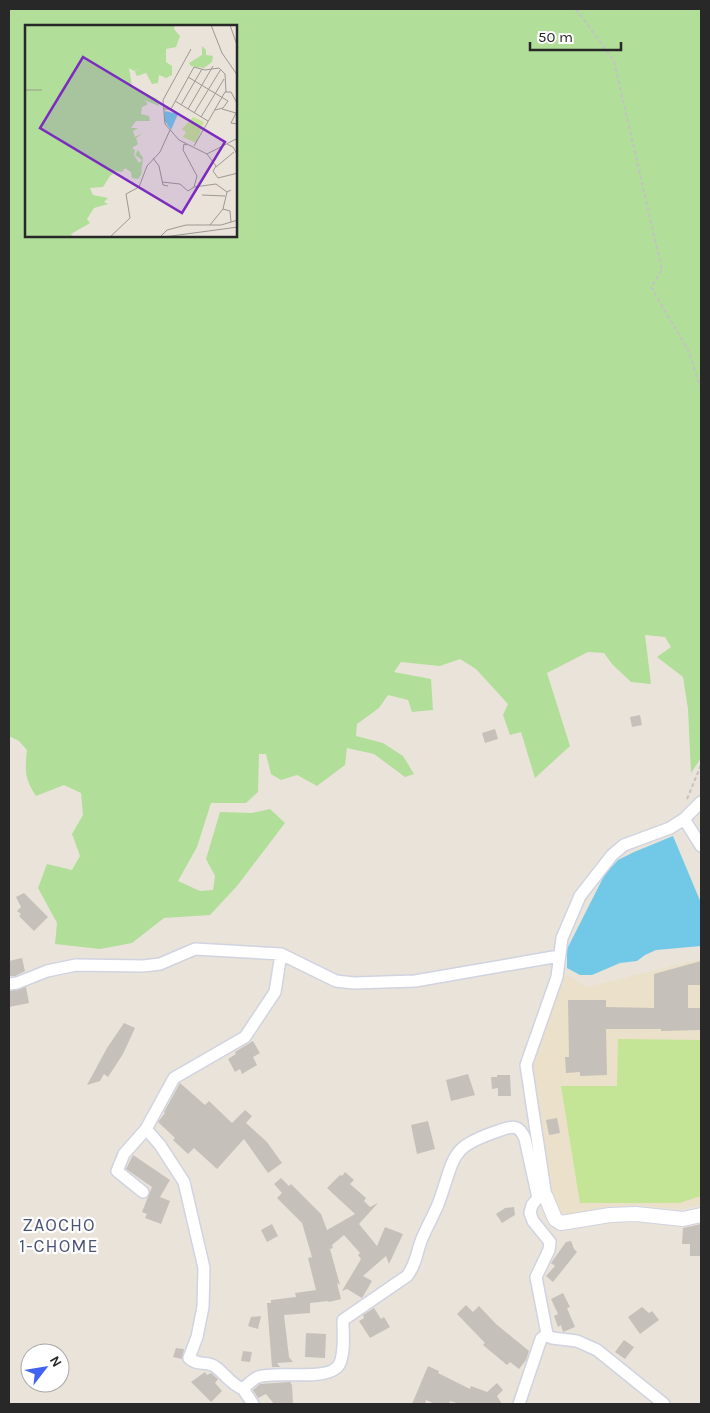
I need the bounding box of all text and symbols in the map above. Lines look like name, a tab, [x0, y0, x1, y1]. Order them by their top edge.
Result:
scale bar	[530, 20, 621, 52]
inset map	[25, 25, 238, 238]
text: 50 m	[538, 28, 573, 46]
district label: ZAOCHO 1-CHOME	[19, 1214, 99, 1257]
north arrow	[20, 1343, 70, 1393]
text: N	[46, 1353, 66, 1370]

